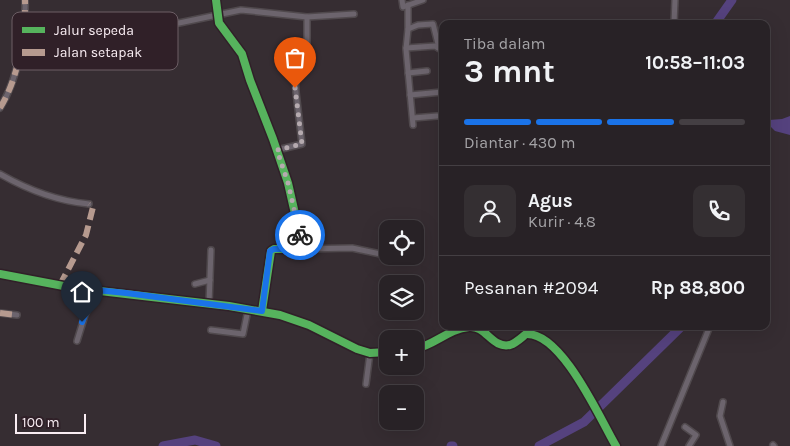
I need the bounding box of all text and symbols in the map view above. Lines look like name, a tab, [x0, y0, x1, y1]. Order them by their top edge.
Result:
legend	[12, 12, 178, 70]
text: Jalur sepeda	[54, 22, 134, 39]
text: Tiba dalam	[464, 34, 545, 53]
pin	[274, 37, 316, 88]
text: Jalan setapak	[54, 44, 142, 61]
icon: bag	[281, 44, 309, 72]
text: 10:58–11:03	[645, 52, 745, 74]
text: 3 mnt	[464, 53, 555, 90]
text: Diantar · 430 m	[464, 133, 576, 152]
button: person	[464, 185, 516, 237]
button: phone	[693, 185, 745, 237]
text: Agus	[528, 190, 573, 212]
courier	[275, 210, 325, 260]
text: Kurir · 4.8	[528, 212, 596, 231]
map controls	[379, 220, 424, 430]
button: locate	[379, 220, 424, 265]
icon: bike	[286, 221, 314, 249]
pin	[61, 271, 103, 322]
button: layers	[379, 275, 424, 320]
text: Pesanan #2094	[464, 277, 598, 299]
text: Rp 88,800	[651, 277, 745, 299]
icon: home	[68, 278, 96, 306]
button: +	[379, 330, 424, 375]
button: −	[379, 385, 424, 430]
scale bar	[15, 411, 86, 434]
text: 100 m	[22, 414, 60, 431]

